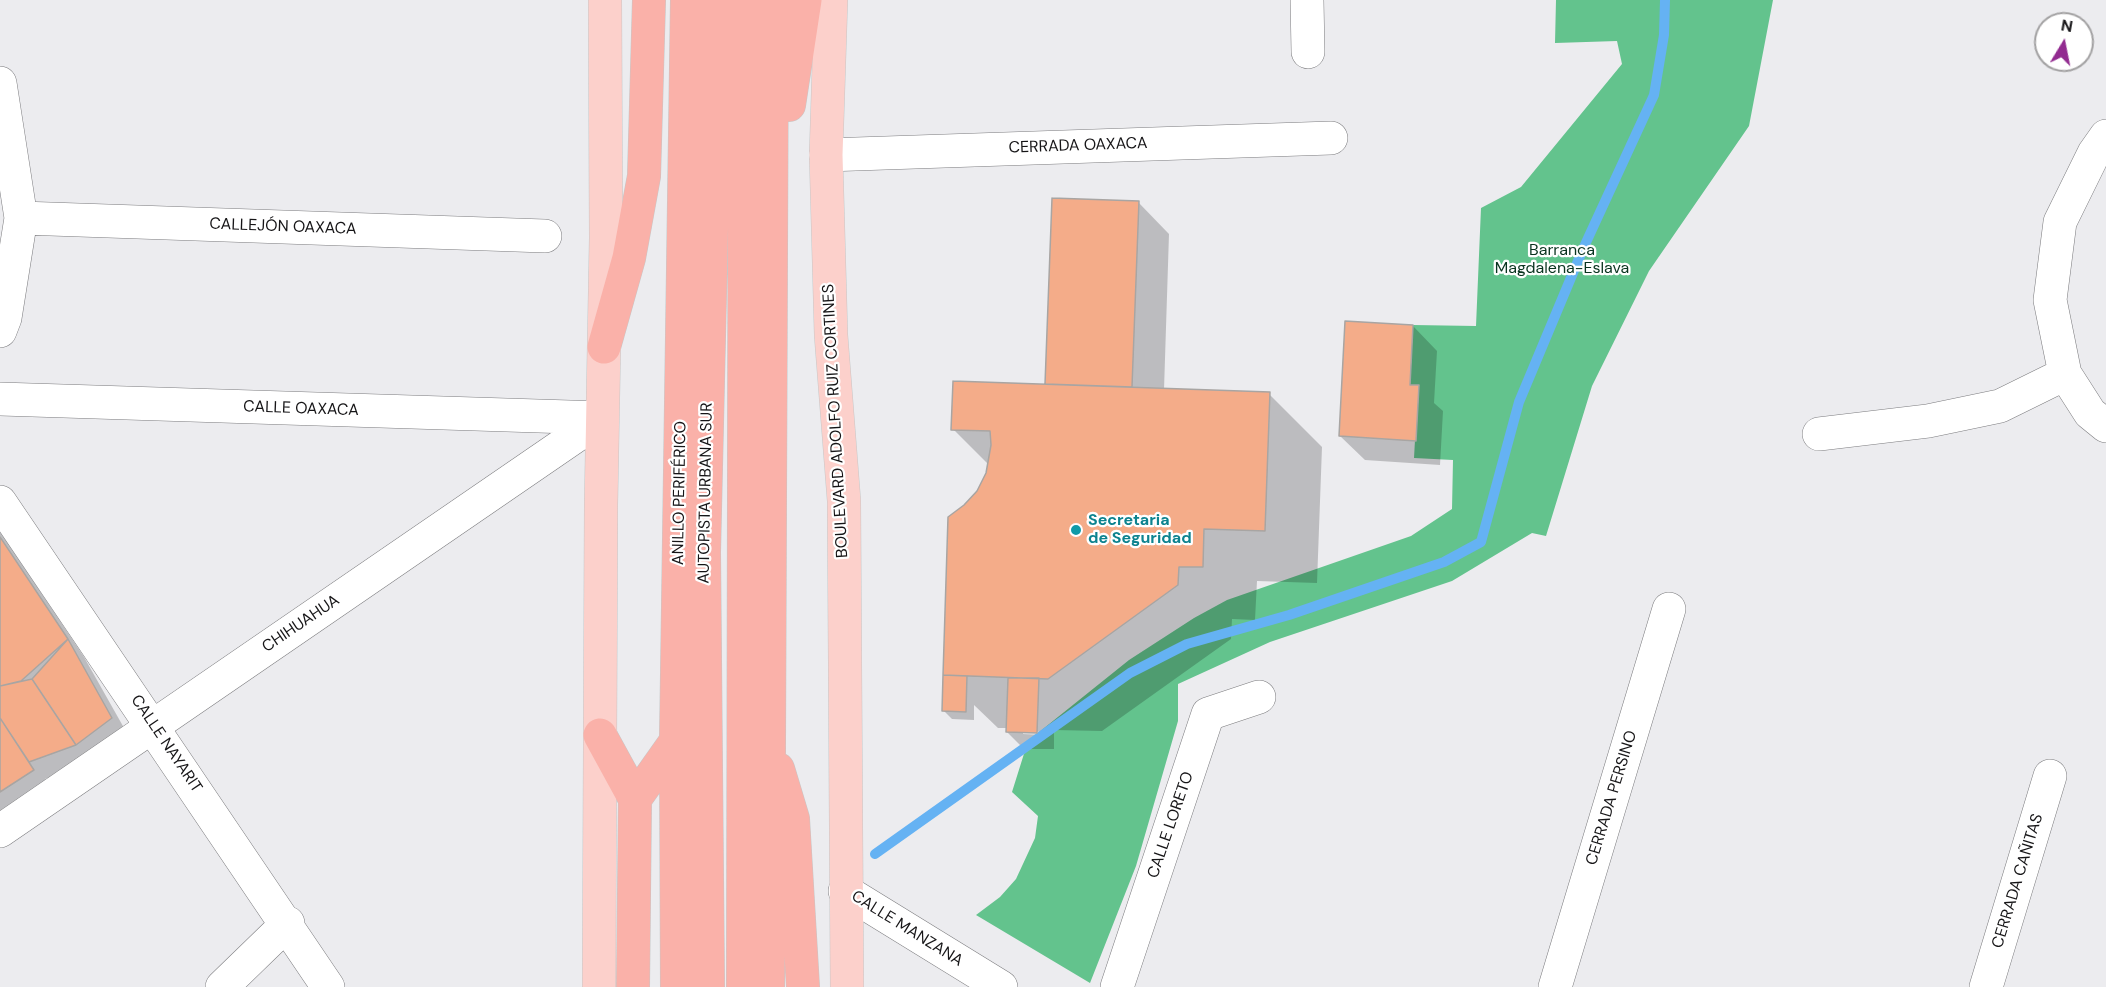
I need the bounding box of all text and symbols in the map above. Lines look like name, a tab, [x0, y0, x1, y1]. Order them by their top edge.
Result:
north arrow	[2034, 12, 2094, 72]
text: N	[2059, 14, 2074, 37]
street label: CERRADA OAXACA	[1008, 134, 1148, 158]
street label: CALLEJÓN OAXACA	[209, 215, 357, 239]
park label: Barranca Magdalena-Eslava	[1495, 241, 1629, 279]
street label: BOULEVARD ADOLFO RUIZ CORTINES	[819, 284, 853, 558]
street label: CALLE OAXACA	[243, 397, 359, 421]
street label: AUTOPISTA URBANA SUR	[695, 402, 717, 584]
street label: ANILLO PERIFÉRICO	[669, 421, 691, 565]
place label: Secretaria de Seguridad	[1088, 511, 1192, 549]
marker: Secretaria de Seguridad	[1069, 523, 1083, 537]
street label: CHIHUAHUA	[259, 591, 343, 657]
street label: CALLE NAYARIT	[126, 692, 206, 796]
street label: CERRADA PERSINO	[1582, 728, 1642, 868]
street label: CALLE LORETO	[1144, 769, 1198, 881]
street label: CERRADA CAÑITAS	[1988, 812, 2048, 950]
street label: CALLE MANZANA	[848, 887, 966, 971]

